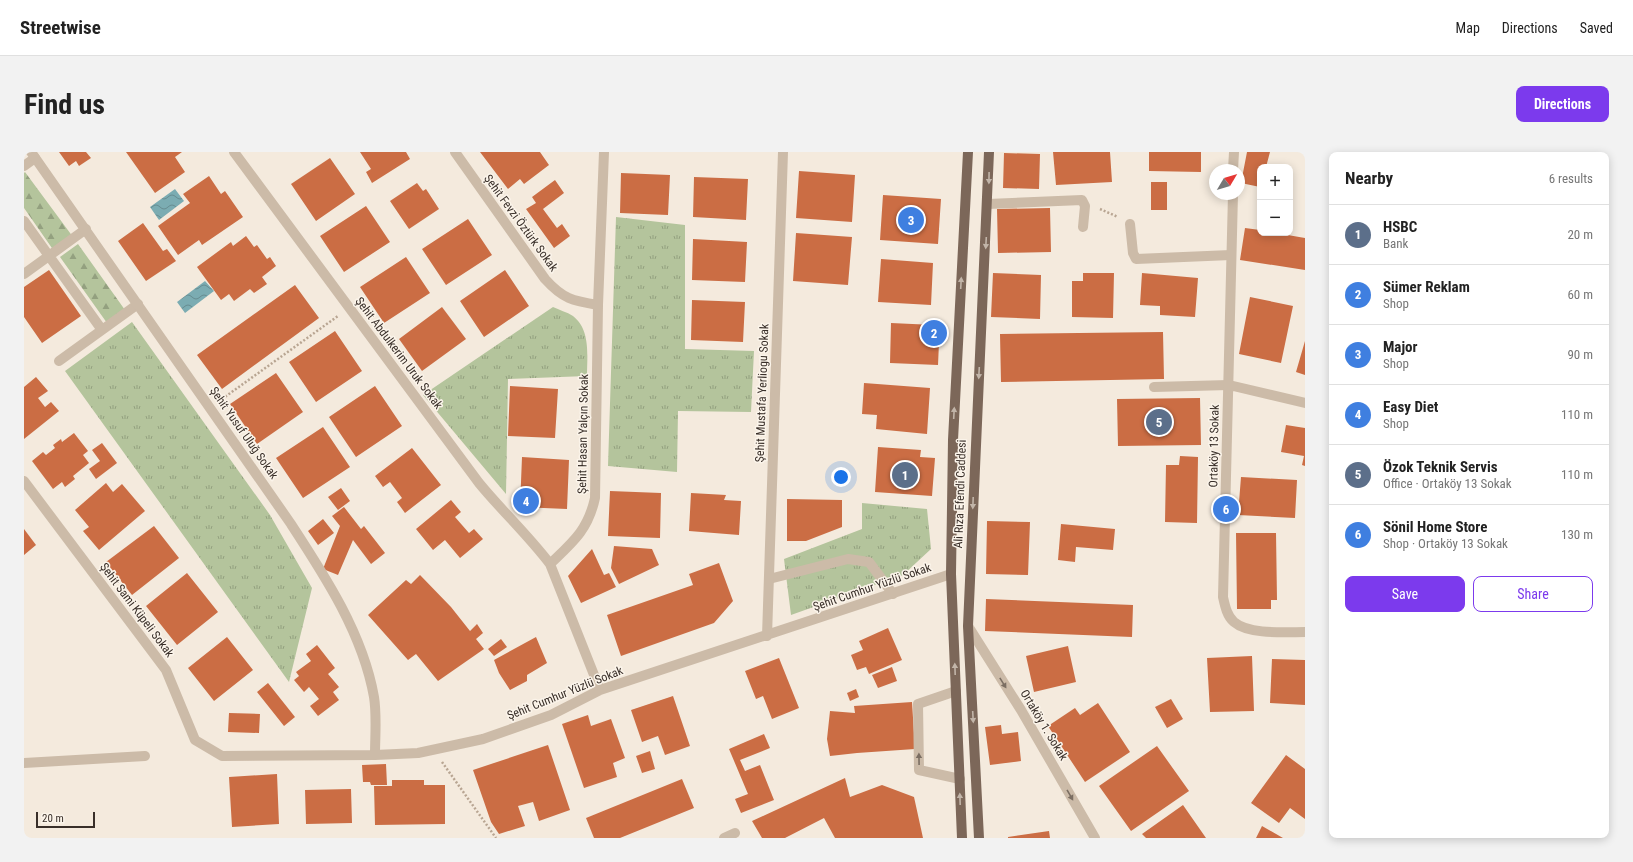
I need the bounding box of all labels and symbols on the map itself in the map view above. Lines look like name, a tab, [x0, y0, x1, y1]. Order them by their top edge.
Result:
north arrow	[1209, 164, 1245, 200]
street label: Şehit Fevzi Öztürk Sokak	[481, 171, 562, 275]
one-way arrow	[986, 172, 992, 185]
pin: 3	[898, 205, 924, 235]
one-way arrow	[983, 237, 989, 250]
one-way arrow	[958, 276, 964, 289]
street label: Şehit Abdulkerim Uruk Sokak	[352, 294, 446, 412]
pin: 2	[921, 318, 947, 348]
street label: Şehit Mustafa Yerliogu Sokak	[753, 323, 771, 463]
one-way arrow	[976, 367, 983, 379]
street label: Şehit Hasan Yalçın Sokak	[575, 373, 591, 494]
street label: Şehit Yusuf Uluğ Sokak	[207, 384, 281, 482]
street label: Ortaköy 13 Sokak	[1206, 404, 1222, 488]
one-way arrow	[951, 407, 958, 419]
pin: 5	[1146, 407, 1172, 437]
street label: Ali Rıza Efendi Caddesi	[951, 439, 969, 549]
pin: 1	[892, 460, 918, 490]
your location	[831, 467, 851, 487]
pin: 4	[513, 486, 539, 516]
pin: 6	[1213, 494, 1239, 524]
one-way arrow	[970, 497, 976, 510]
street label: Şehit Sami Küpeli Sokak	[97, 560, 177, 660]
street label: Şehit Cumhur Yüzlü Sokak	[811, 560, 933, 614]
one-way arrow	[952, 662, 958, 675]
street label: Şehit Cumhur Yüzlü Sokak	[505, 663, 625, 723]
one-way arrow	[1000, 677, 1007, 689]
street label: Ortaköy 1. Sokak	[1017, 687, 1071, 763]
one-way arrow	[969, 711, 976, 723]
one-way arrow	[916, 752, 922, 765]
one-way arrow	[1066, 789, 1073, 800]
one-way arrow	[957, 793, 964, 805]
scale bar	[36, 810, 95, 829]

